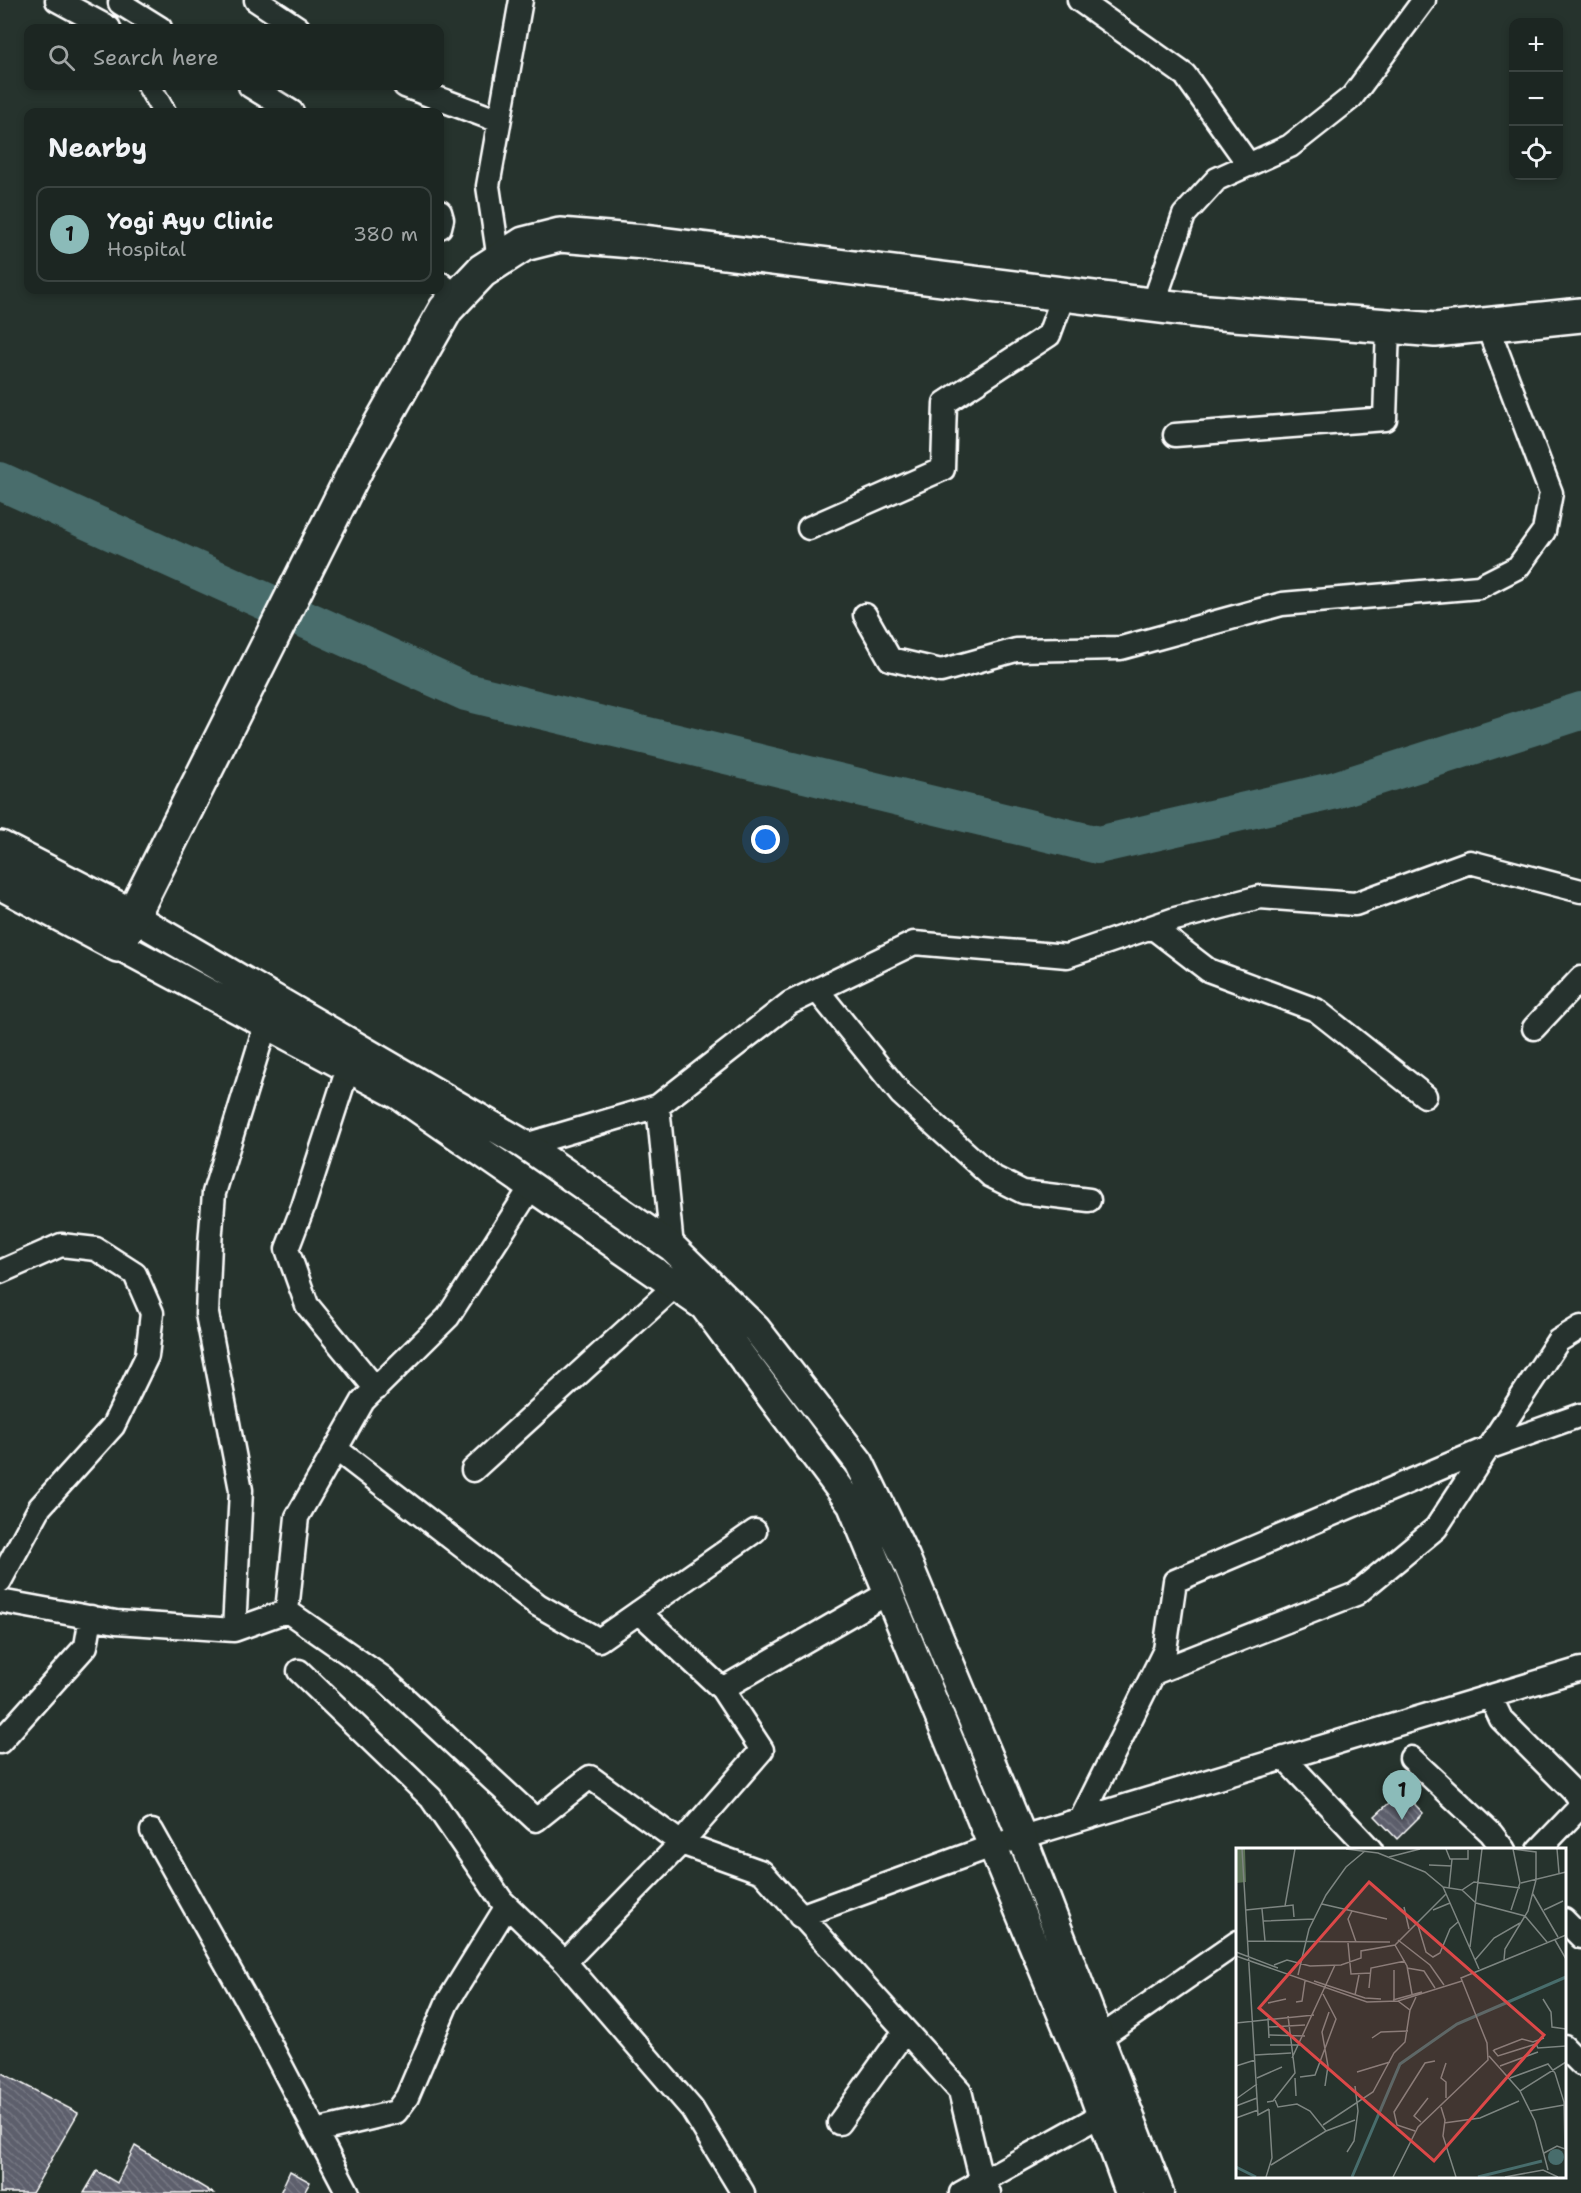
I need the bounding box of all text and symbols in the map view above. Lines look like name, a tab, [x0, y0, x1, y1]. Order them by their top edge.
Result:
map controls	[1509, 18, 1563, 180]
button: +	[1509, 18, 1563, 72]
search box	[24, 24, 444, 90]
icon: search	[45, 41, 78, 74]
text: Search here	[93, 43, 219, 72]
button: −	[1509, 72, 1563, 126]
button: locate	[1509, 126, 1563, 180]
text: Nearby	[48, 130, 147, 165]
text: Yogi Ayu Clinic	[107, 207, 273, 236]
text: 1	[65, 221, 74, 247]
text: 380 m	[353, 221, 418, 247]
text: Hospital	[107, 236, 186, 262]
your location	[751, 825, 780, 854]
pin: 1	[1382, 1770, 1422, 1820]
inset map	[1236, 1848, 1566, 2178]

